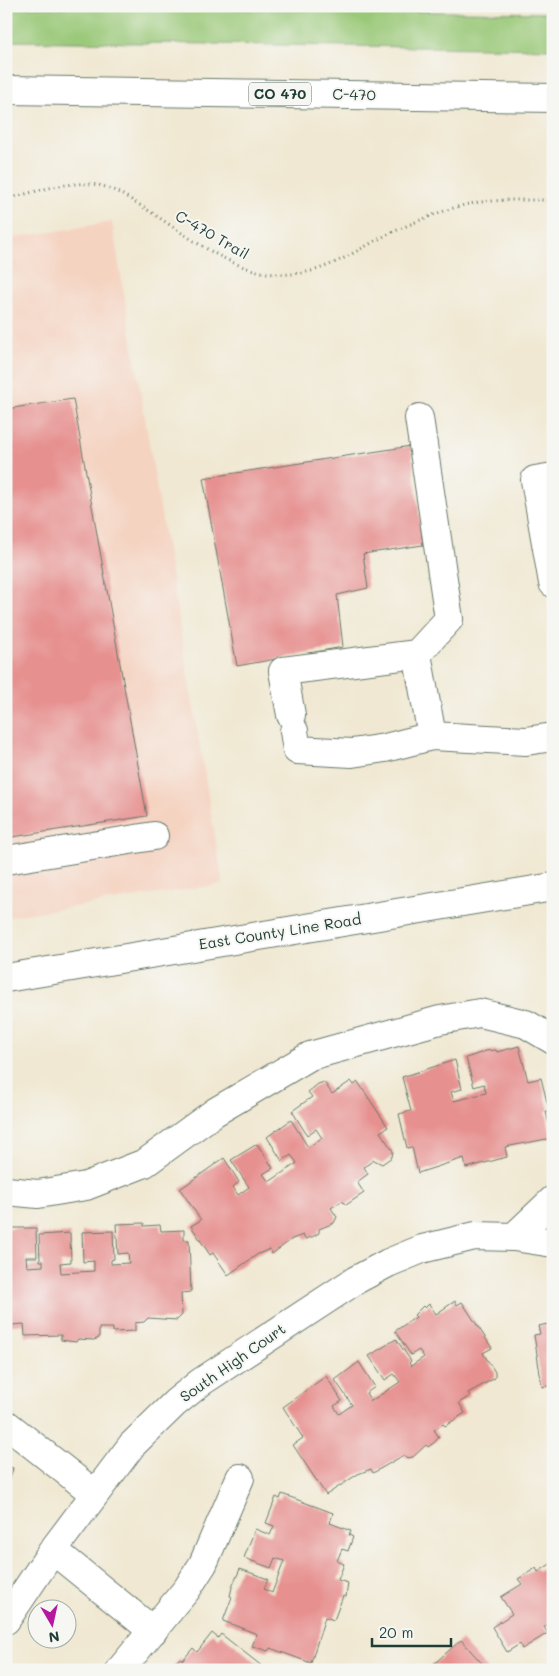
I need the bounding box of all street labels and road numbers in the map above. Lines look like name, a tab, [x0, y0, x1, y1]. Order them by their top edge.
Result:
road number: CO 470	[249, 82, 311, 106]
street label: C-470	[332, 84, 376, 104]
street label: C-470 Trail	[172, 205, 253, 263]
street label: East County Line Road	[197, 908, 363, 954]
street label: South High Court	[176, 1318, 289, 1406]

